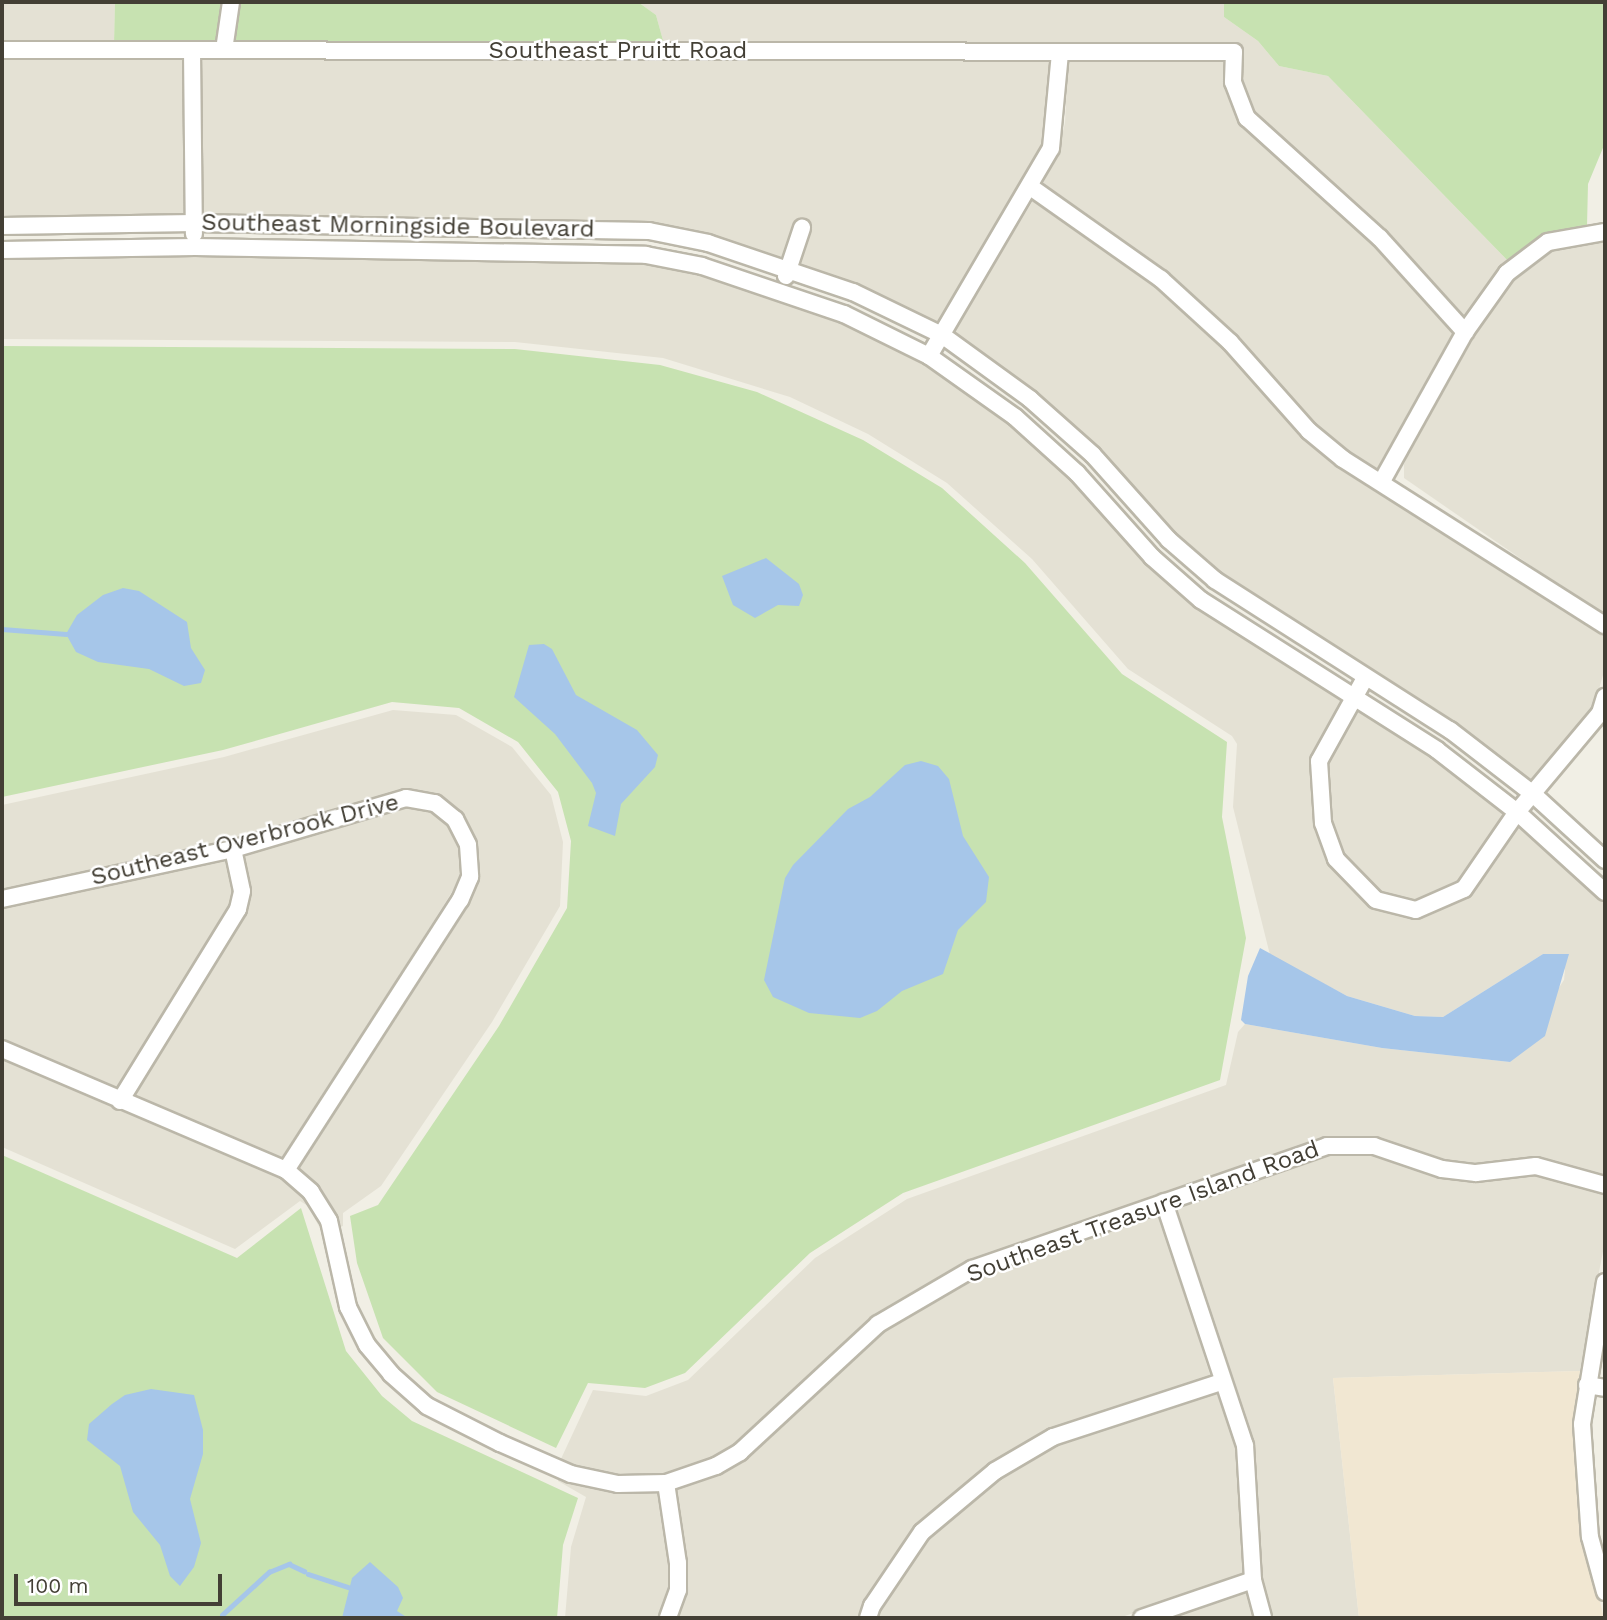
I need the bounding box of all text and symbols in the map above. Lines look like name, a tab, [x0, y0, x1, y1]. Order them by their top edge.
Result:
street label: Southeast Pruitt Road	[489, 37, 747, 65]
street label: Southeast Morningside Boulevard	[201, 208, 595, 244]
street label: Southeast Overbrook Drive	[88, 788, 402, 892]
street label: Southeast Treasure Island Road	[963, 1135, 1323, 1289]
scale bar	[18, 1560, 226, 1604]
text: 100 m	[27, 1573, 89, 1598]

